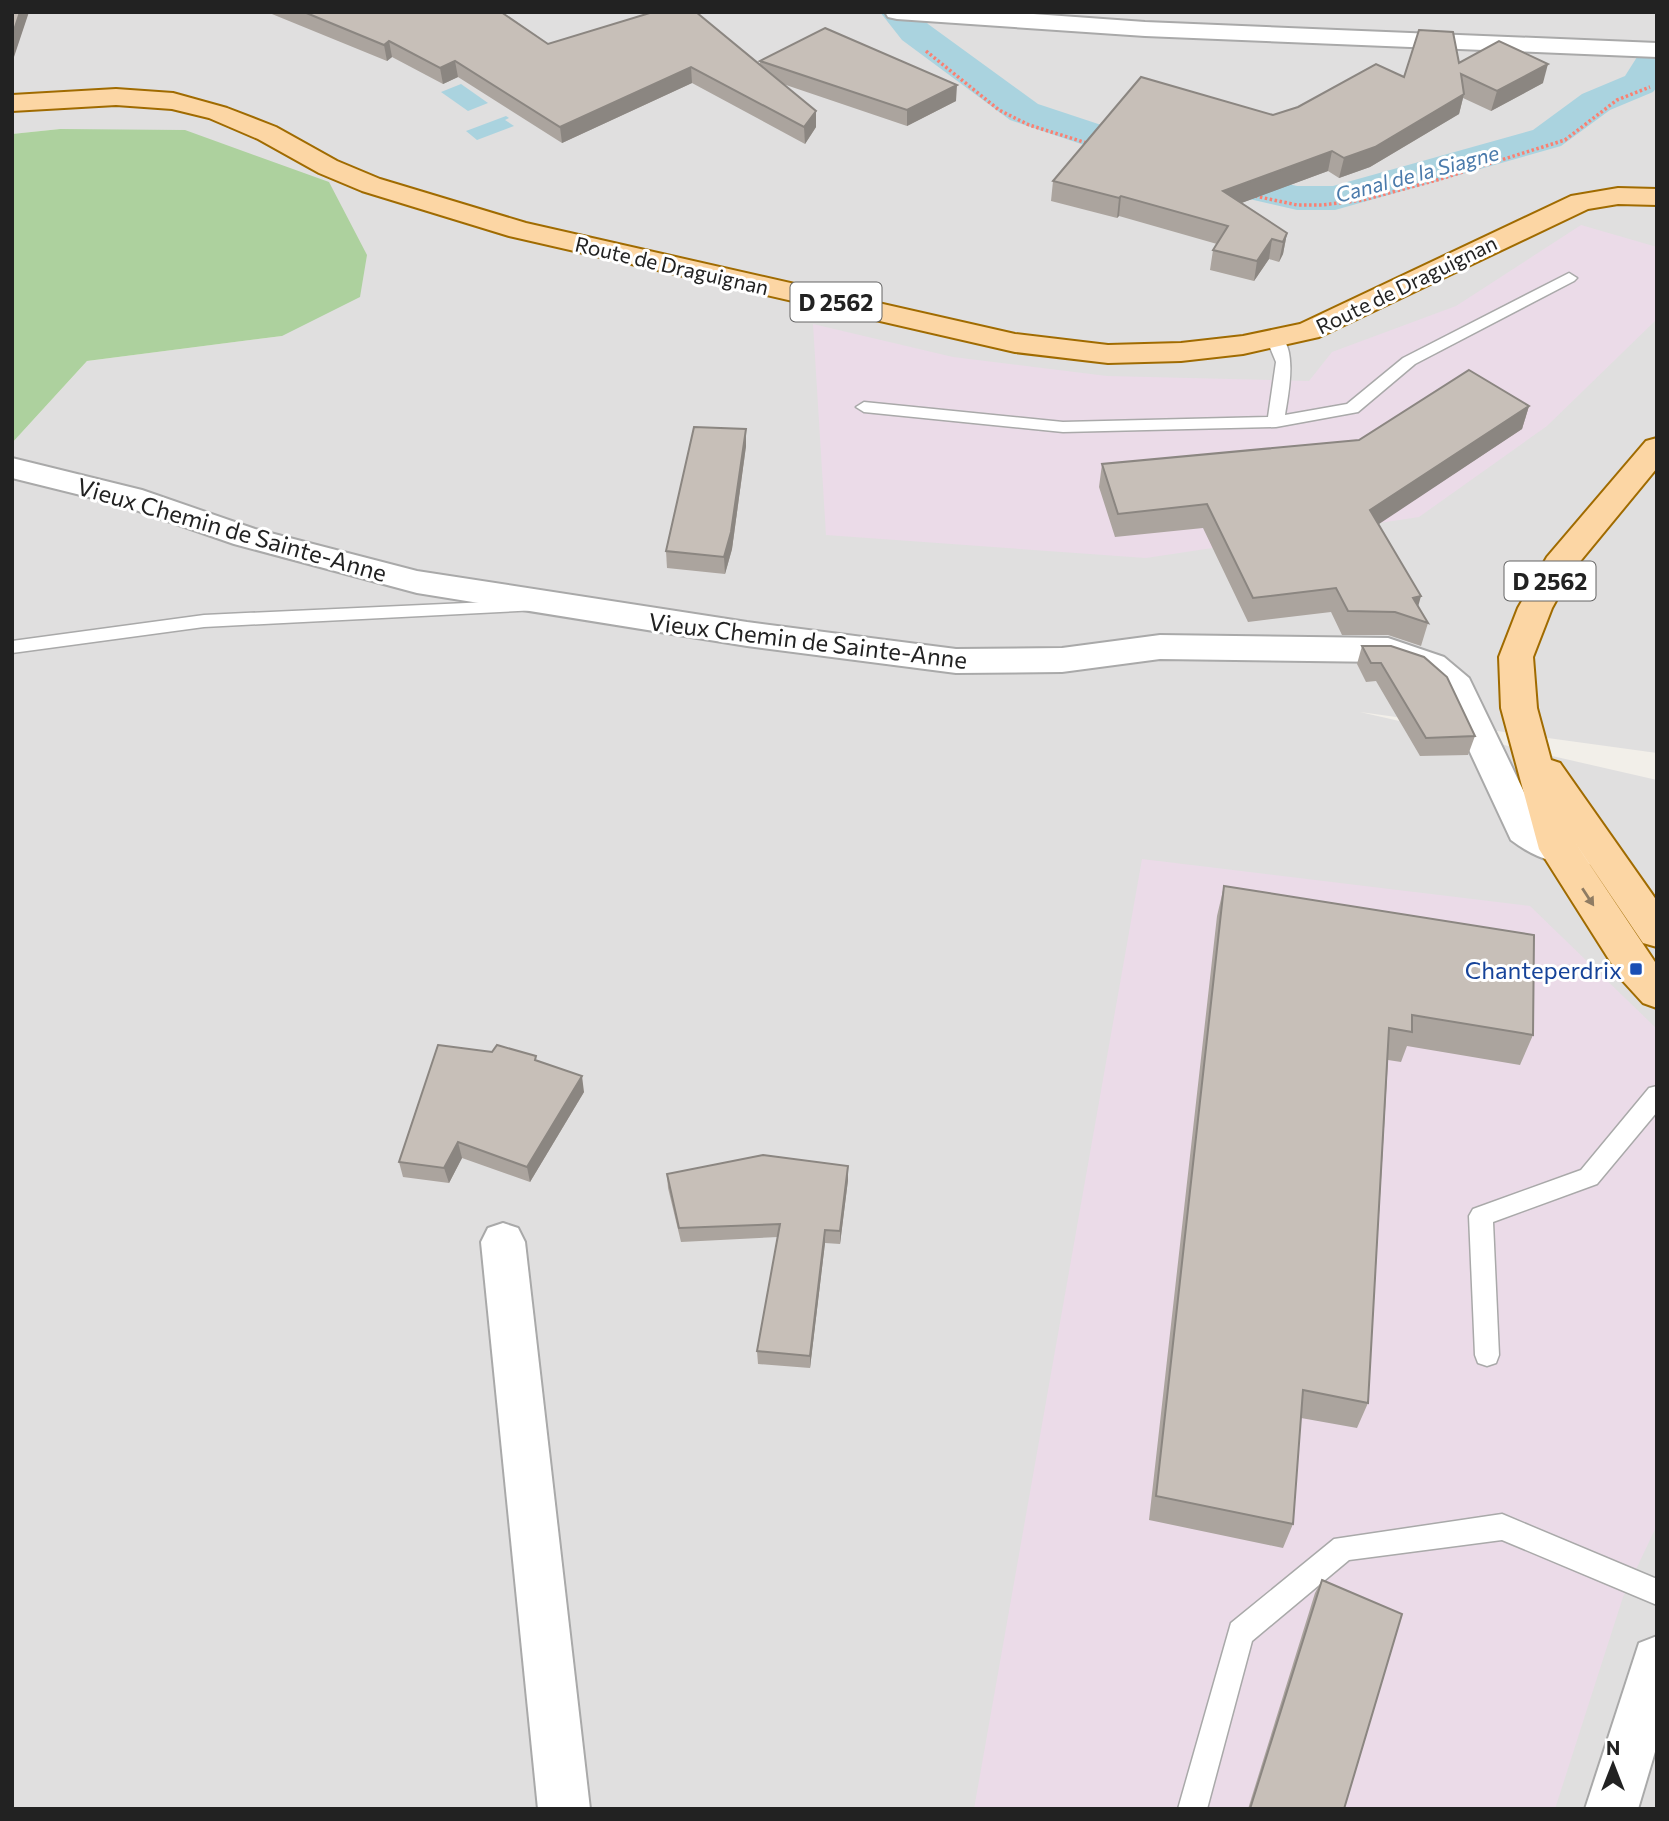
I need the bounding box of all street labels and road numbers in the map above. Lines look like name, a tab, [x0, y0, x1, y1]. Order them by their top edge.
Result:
street label: Route de Draguignan	[1312, 229, 1500, 339]
street label: Route de Draguignan	[573, 231, 771, 299]
road number: D 2562	[790, 282, 882, 322]
street label: Vieux Chemin de Sainte-Anne	[74, 471, 390, 587]
road number: D 2562	[1504, 562, 1596, 600]
street label: Vieux Chemin de Sainte-Anne	[647, 606, 969, 674]

